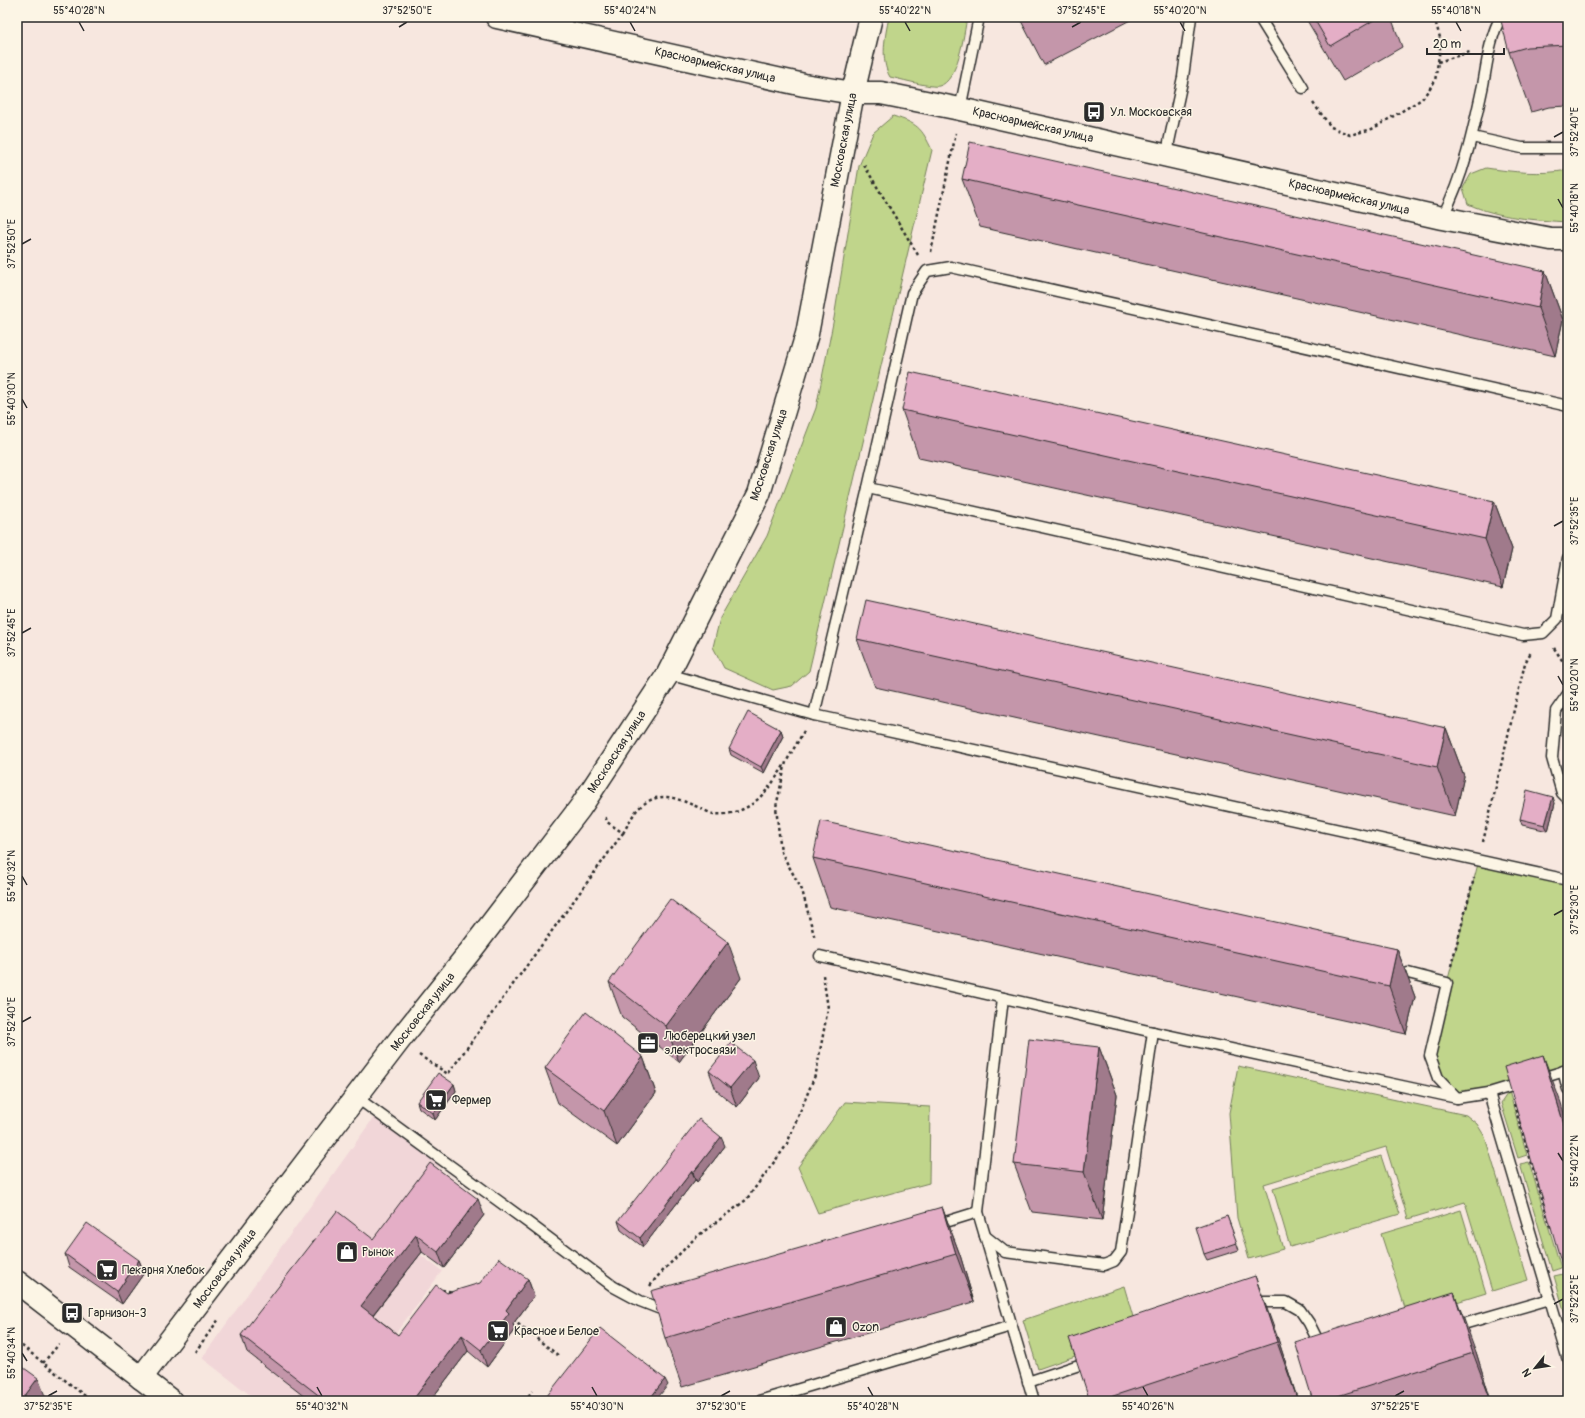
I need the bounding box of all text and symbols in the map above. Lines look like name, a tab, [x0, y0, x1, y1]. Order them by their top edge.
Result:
text: 55°40'28"N	[53, 5, 105, 17]
text: 37°52'50"E	[382, 5, 432, 17]
text: 55°40'24"N	[604, 5, 656, 17]
text: 55°40'22"N	[879, 5, 931, 17]
text: 37°52'45"E	[1057, 5, 1105, 17]
text: 55°40'20"N	[1153, 5, 1207, 17]
text: 55°40'18"N	[1431, 5, 1481, 17]
scale bar	[1427, 30, 1504, 56]
text: 20 m	[1433, 37, 1462, 52]
street label: Красноармейская улица	[653, 44, 777, 86]
street label: Московская улица	[828, 91, 861, 188]
bus stop icon: Ул. Московская	[1081, 99, 1107, 125]
street label: Красноармейская улица	[971, 104, 1095, 146]
place label: Ул. Московская	[1110, 105, 1192, 120]
text: 37°52'40"E	[1569, 107, 1581, 157]
street label: Красноармейская улица	[1287, 176, 1411, 218]
text: 55°40'18"N	[1569, 183, 1581, 233]
text: 37°52'50"E	[6, 219, 18, 269]
text: 55°40'30"N	[6, 372, 18, 426]
street label: Московская улица	[747, 407, 791, 503]
text: 37°52'35"E	[1569, 497, 1581, 545]
text: 37°52'45"E	[6, 609, 18, 657]
text: 55°40'20"N	[1569, 658, 1581, 712]
street label: Московская улица	[585, 707, 650, 796]
text: 55°40'32"N	[6, 850, 18, 902]
text: 37°52'30"E	[1569, 885, 1581, 935]
street label: Московская улица	[388, 969, 459, 1054]
text: 37°52'40"E	[6, 997, 18, 1047]
place label: Люберецкий узел электросвязи	[663, 1029, 756, 1058]
office icon: Люберецкий узел электросвязи	[635, 1030, 661, 1056]
supermarket icon: Фермер	[423, 1087, 449, 1113]
place label: Фермер	[452, 1093, 491, 1108]
text: 55°40'22"N	[1569, 1135, 1581, 1187]
street label: Московская улица	[190, 1226, 260, 1312]
shop icon: Рынок	[334, 1239, 360, 1265]
place label: Рынок	[362, 1245, 394, 1260]
supermarket icon: Пекарня Хлебок	[94, 1257, 120, 1283]
place label: Пекарня Хлебок	[122, 1263, 205, 1278]
text: 37°52'25"E	[1569, 1275, 1581, 1323]
bus stop icon: Гарнизон-3	[59, 1300, 85, 1326]
place label: Гарнизон-3	[88, 1306, 147, 1321]
shop icon: Ozon	[823, 1314, 849, 1340]
supermarket icon: Красное и Белое	[485, 1318, 511, 1344]
place label: Ozon	[852, 1320, 879, 1335]
place label: Красное и Белое	[514, 1324, 599, 1339]
text: 55°40'34"N	[6, 1327, 18, 1379]
north arrow	[1515, 1348, 1555, 1388]
text: N	[1519, 1366, 1534, 1379]
text: 37°52'35"E	[24, 1401, 72, 1413]
text: 55°40'32"N	[296, 1401, 348, 1413]
text: 55°40'30"N	[570, 1401, 624, 1413]
text: 37°52'30"E	[696, 1401, 746, 1413]
text: 55°40'28"N	[847, 1401, 899, 1413]
text: 55°40'26"N	[1122, 1401, 1174, 1413]
text: 37°52'25"E	[1371, 1401, 1419, 1413]

